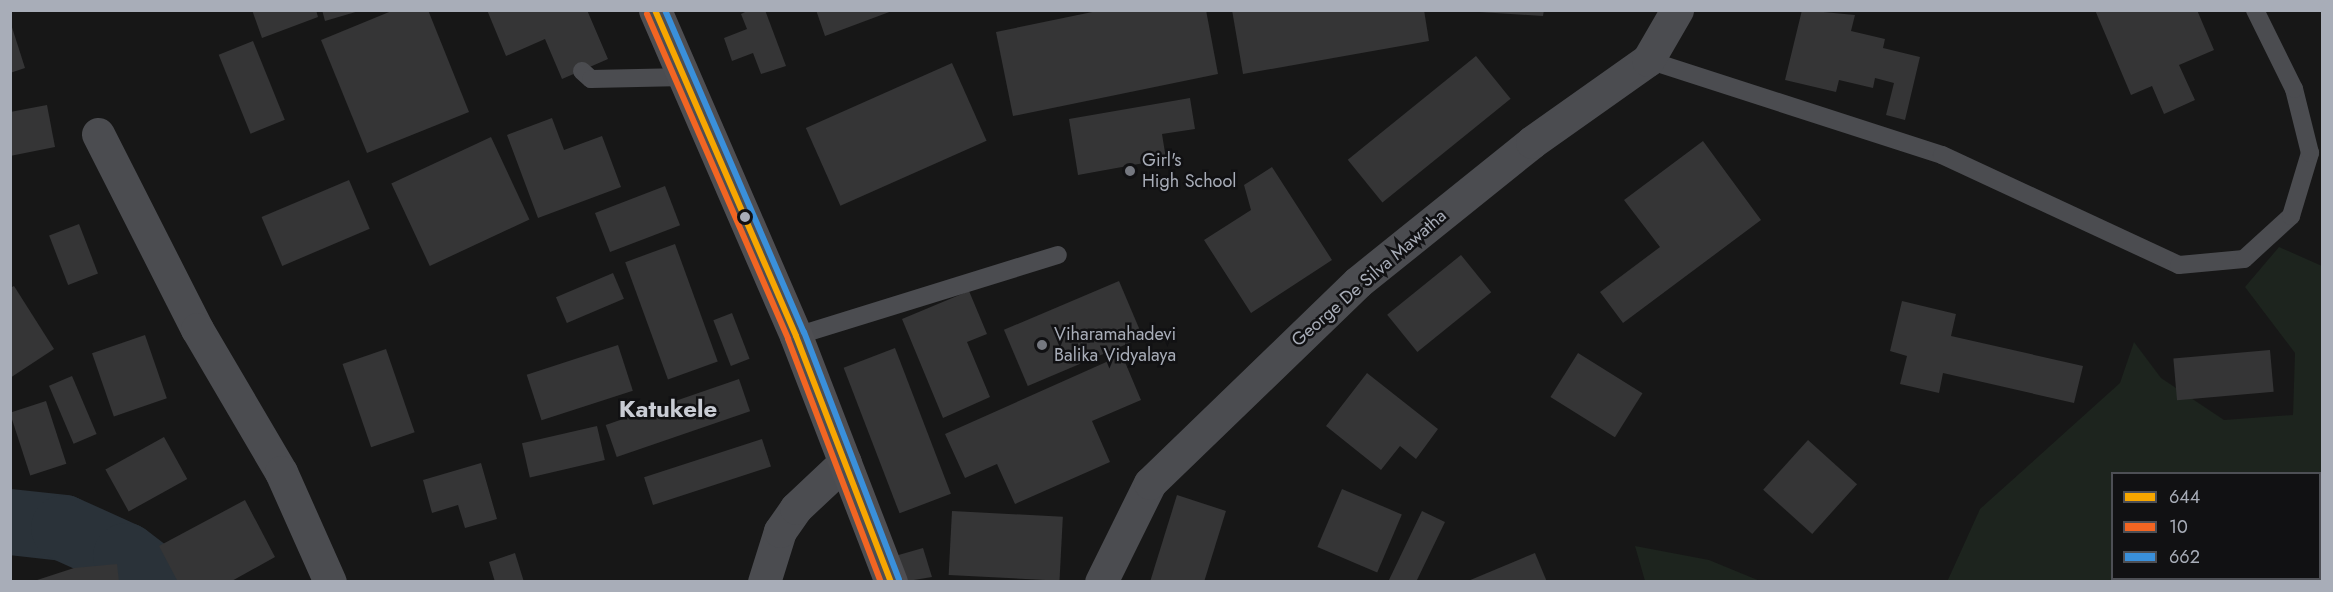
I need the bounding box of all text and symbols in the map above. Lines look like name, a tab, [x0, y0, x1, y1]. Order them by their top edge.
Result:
place label: Girl's High School	[1142, 150, 1236, 192]
marker: Girl's High School	[1123, 164, 1137, 178]
street label: George De Silva Mawatha	[1287, 205, 1451, 351]
unlabelled marker	[739, 211, 751, 223]
place label: Viharamahadevi Balika Vidyalaya	[1054, 324, 1176, 366]
marker: Viharamahadevi Balika Vidyalaya	[1035, 338, 1049, 352]
district label: Katukele	[619, 395, 717, 423]
legend	[2111, 472, 2321, 580]
text: 644	[2169, 484, 2200, 510]
text: 10	[2169, 514, 2188, 540]
text: 662	[2169, 544, 2200, 570]

